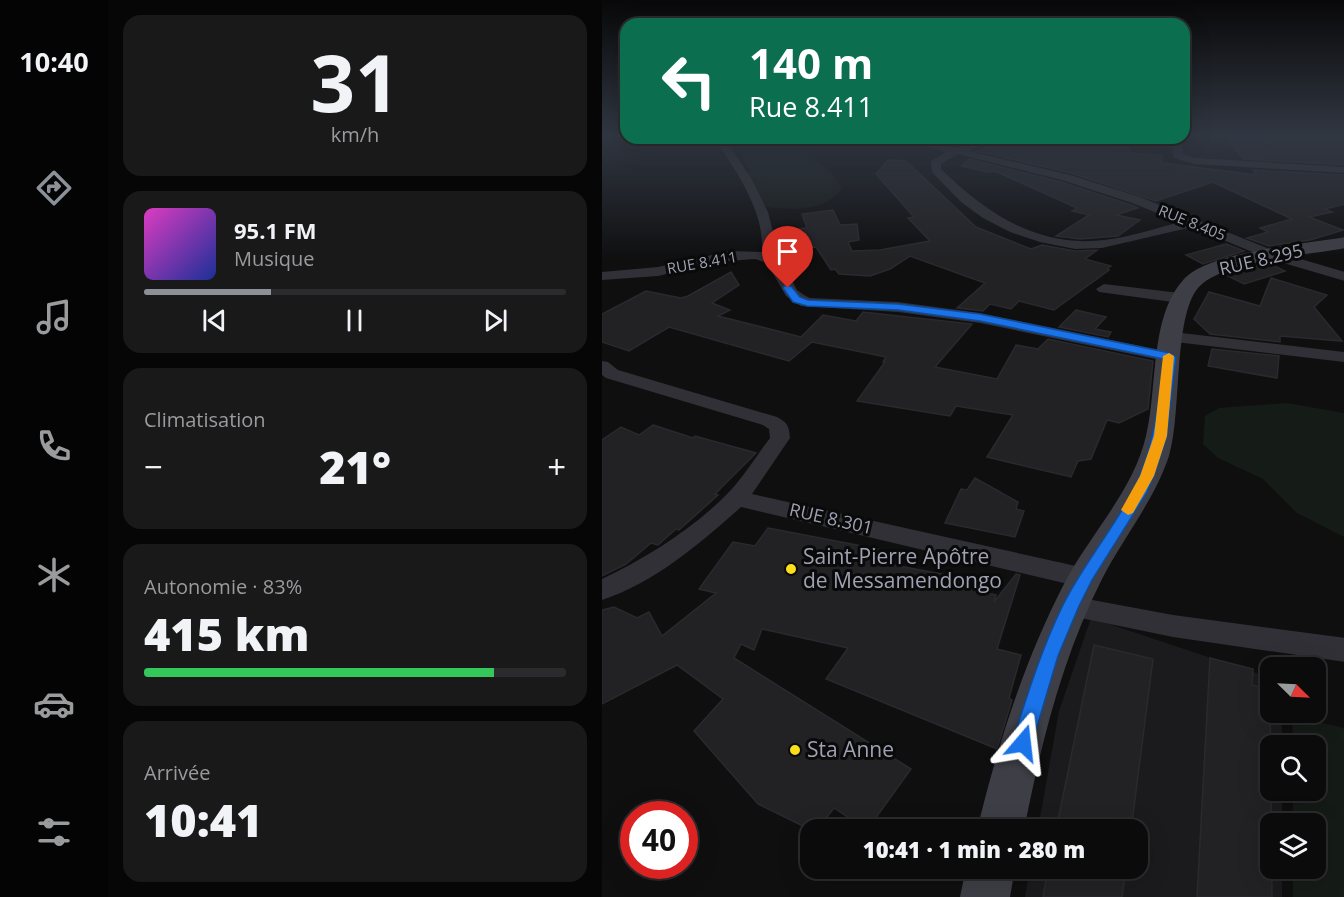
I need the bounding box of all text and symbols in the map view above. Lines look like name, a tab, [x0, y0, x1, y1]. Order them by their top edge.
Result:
text: 31	[310, 29, 400, 135]
text: 140 m	[749, 34, 873, 91]
icon: left	[650, 42, 728, 120]
text: 10:40	[19, 43, 89, 80]
text: Rue 8.411	[749, 88, 873, 125]
text: km/h	[331, 121, 379, 148]
icon: directions	[33, 167, 75, 209]
street label: RUE 8.405	[1156, 200, 1229, 245]
text: 95.1 FM	[234, 215, 317, 245]
pin	[762, 226, 813, 288]
icon: arrive	[771, 235, 804, 268]
street label: RUE 8.295	[1217, 238, 1305, 280]
text: Musique	[234, 245, 315, 272]
street label: RUE 8.411	[665, 246, 738, 278]
icon: music	[33, 296, 75, 338]
icon: previous	[198, 304, 231, 337]
icon: pause	[338, 304, 371, 337]
icon: next	[479, 304, 512, 337]
text: Climatisation	[144, 406, 266, 433]
icon: phone	[33, 425, 75, 467]
text: 21°	[319, 436, 391, 497]
text: −	[144, 444, 163, 489]
text: +	[547, 444, 566, 489]
street label: RUE 8.301	[787, 497, 875, 539]
place label: Saint-Pierre Apôtre de Messamendongo	[803, 542, 1002, 594]
icon: climate	[33, 554, 75, 596]
marker: Saint-Pierre Apôtre de Messamendongo	[784, 562, 798, 576]
text: Autonomie · 83%	[144, 573, 302, 600]
text: 415 km	[144, 603, 309, 664]
north arrow	[1260, 657, 1326, 723]
map controls	[1260, 657, 1326, 879]
icon: car	[33, 683, 75, 725]
position arrow	[991, 711, 1055, 775]
place label: Sta Anne	[807, 735, 894, 763]
button: search	[1260, 735, 1326, 801]
marker: Sta Anne	[788, 743, 802, 757]
text: Arrivée	[144, 759, 211, 786]
text: 10:41	[144, 789, 262, 850]
speed limit sign: 40	[620, 801, 698, 879]
icon: filters	[33, 811, 75, 853]
button: layers	[1260, 813, 1326, 879]
text: 10:41 · 1 min · 280 m	[863, 834, 1085, 864]

